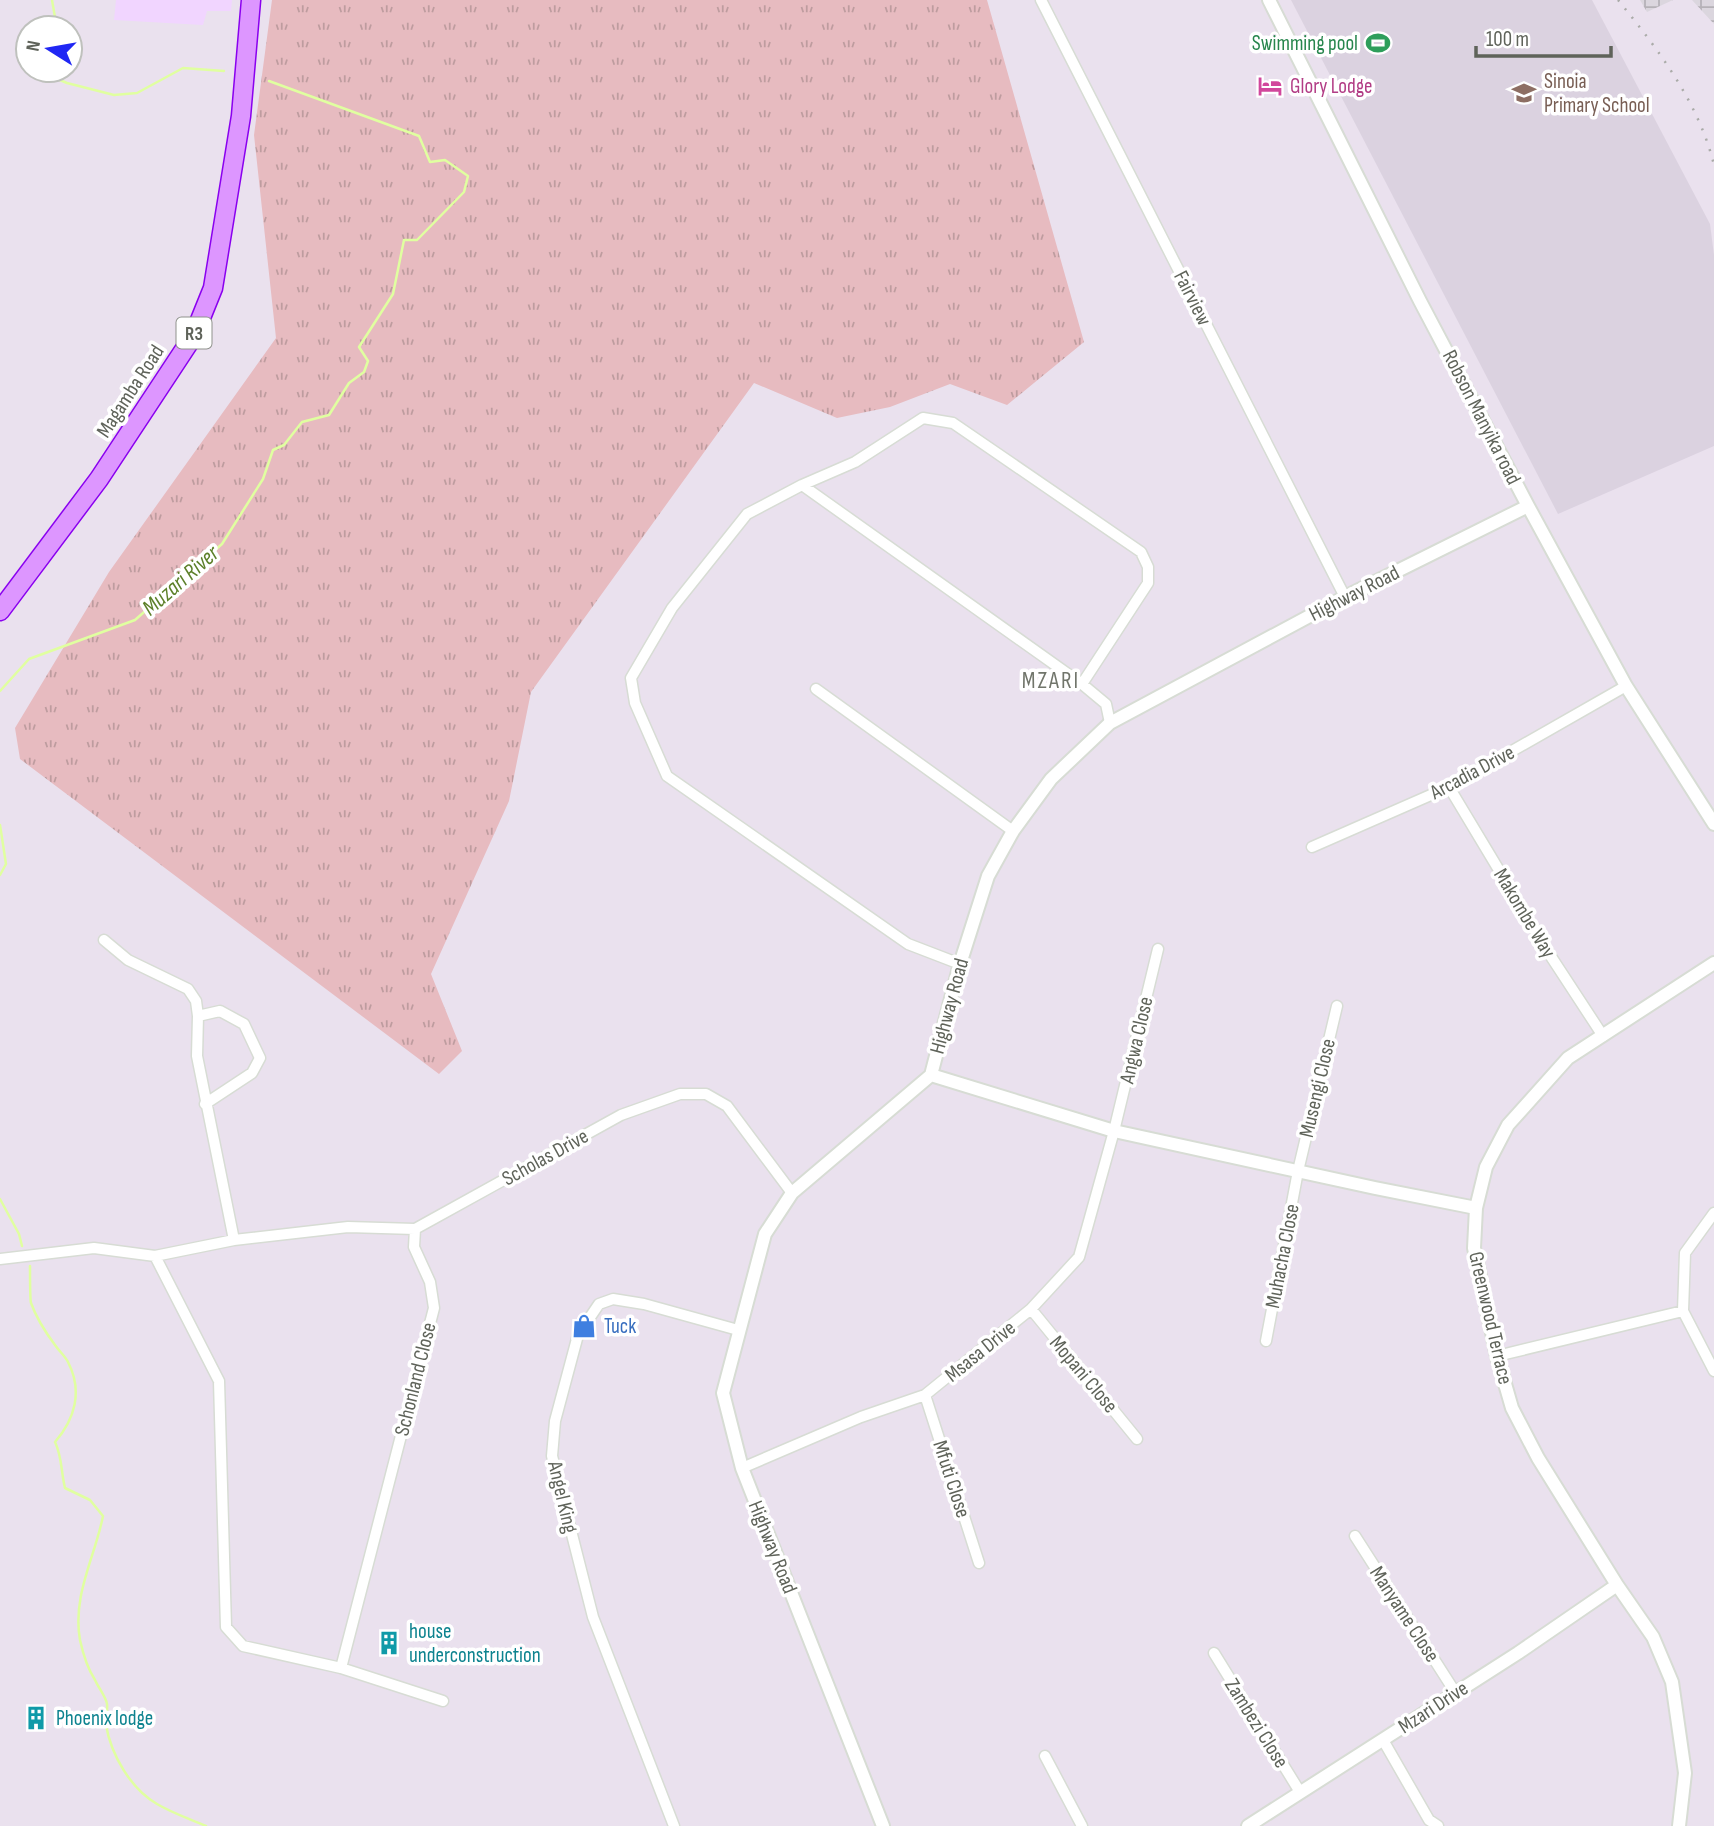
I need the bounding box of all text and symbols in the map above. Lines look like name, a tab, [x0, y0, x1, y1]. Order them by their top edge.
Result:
north arrow	[14, 14, 84, 84]
scale bar	[1476, 14, 1611, 58]
text: 100 m	[1486, 27, 1529, 52]
sports icon: Swimming pool	[1364, 29, 1392, 57]
place label: Swimming pool	[1252, 31, 1358, 56]
text: N	[22, 39, 46, 53]
place label: Sinoia Primary School	[1544, 69, 1650, 118]
hotel icon: Glory Lodge	[1256, 72, 1284, 100]
place label: Glory Lodge	[1290, 74, 1373, 99]
school or university icon: Sinoia Primary School	[1510, 79, 1538, 107]
street label: Fairview	[1168, 267, 1217, 330]
road number: R3	[176, 318, 212, 348]
street label: Magamba Road	[91, 340, 170, 442]
street label: Robson Manyika road	[1437, 346, 1526, 489]
water label: Muzari River	[136, 539, 226, 622]
street label: Highway Road	[1305, 560, 1403, 627]
district label: MZARI	[1022, 667, 1080, 695]
street label: Arcadia Drive	[1425, 740, 1519, 806]
street label: Makombe Way	[1488, 864, 1561, 963]
street label: Highway Road	[925, 956, 974, 1057]
street label: Angwa Close	[1114, 994, 1159, 1087]
street label: Musengi Close	[1294, 1036, 1341, 1140]
street label: Scholas Drive	[498, 1124, 593, 1191]
street label: Muhacha Close	[1260, 1202, 1305, 1310]
street label: Greenwood Terrace	[1463, 1249, 1518, 1387]
shop icon: Tuck	[570, 1312, 598, 1340]
place label: Tuck	[604, 1314, 636, 1339]
street label: Msasa Drive	[940, 1315, 1021, 1387]
street label: Schonland Close	[389, 1320, 442, 1438]
street label: Mopani Close	[1044, 1331, 1123, 1418]
street label: Mfuti Close	[927, 1437, 976, 1521]
street label: Angel King	[542, 1458, 583, 1536]
street label: Highway Road	[743, 1497, 802, 1597]
street label: Manyame Close	[1364, 1562, 1445, 1667]
place label: house underconstruction	[409, 1619, 541, 1668]
building icon: house underconstruction	[375, 1629, 403, 1657]
street label: Zambezi Close	[1219, 1674, 1294, 1773]
street label: Mzari Drive	[1394, 1676, 1473, 1739]
building icon: Phoenix lodge	[22, 1704, 50, 1732]
place label: Phoenix lodge	[56, 1706, 153, 1731]

